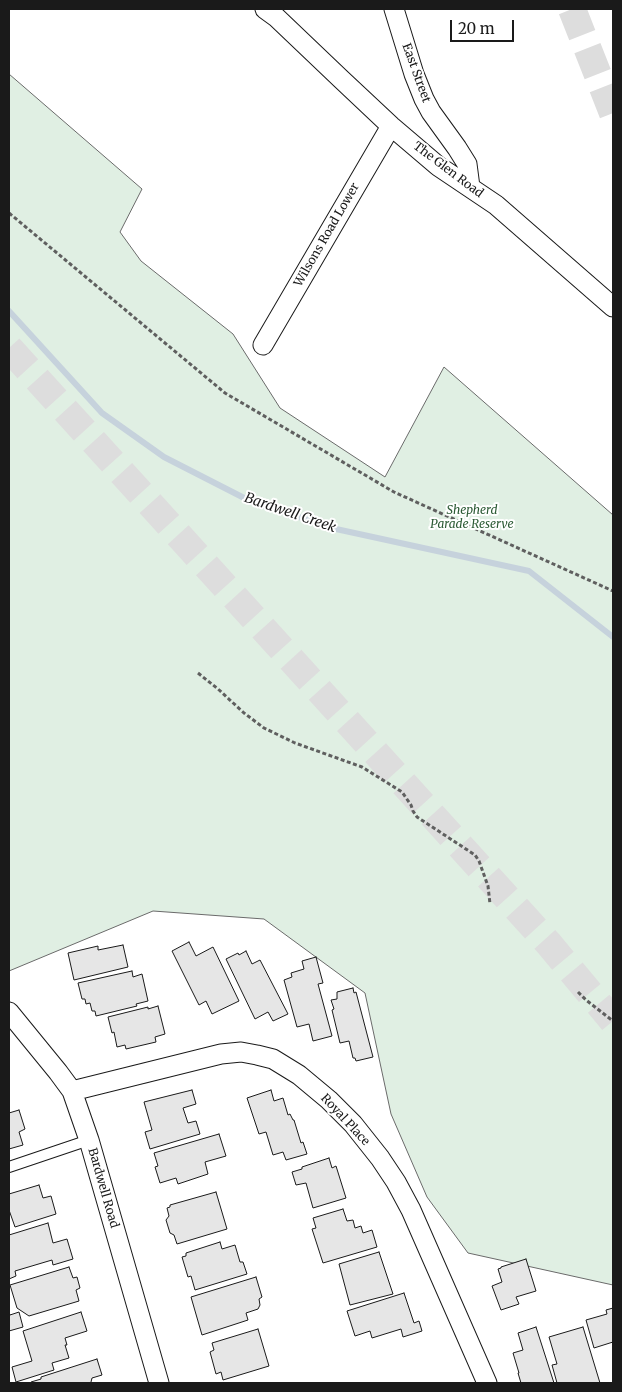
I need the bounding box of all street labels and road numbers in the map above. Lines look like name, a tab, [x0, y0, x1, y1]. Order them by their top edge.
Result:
street label: East Street	[399, 41, 433, 105]
street label: The Glen Road	[410, 139, 486, 201]
street label: Wilsons Road Lower	[291, 181, 363, 289]
street label: Royal Place	[318, 1091, 372, 1149]
street label: Bardwell Road	[85, 1146, 121, 1230]

